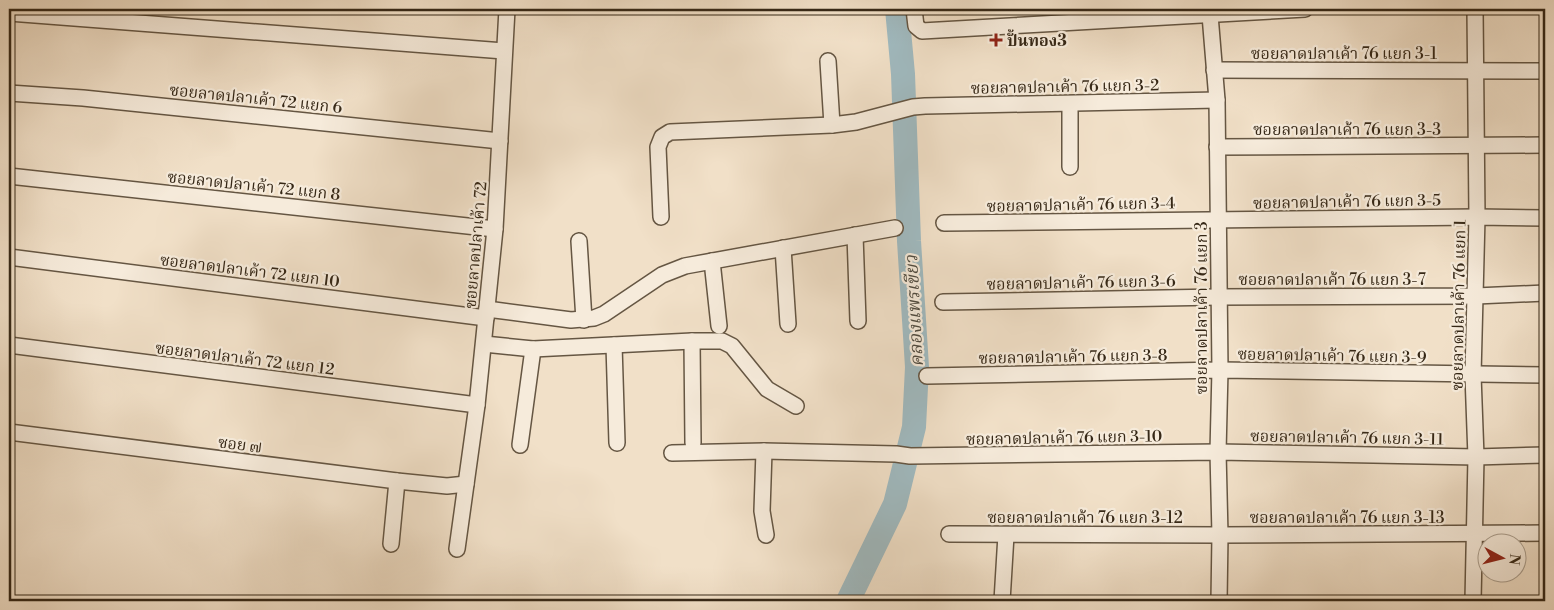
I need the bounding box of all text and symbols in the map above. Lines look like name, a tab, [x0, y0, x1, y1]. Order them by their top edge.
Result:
place label: ปั้นทอง3	[1007, 29, 1067, 51]
marker: ปั้นทอง3	[989, 33, 1003, 47]
street label: ซอยลาดปลาเค้า 76 แยก 3-1	[1251, 44, 1437, 64]
street label: ซอยลาดปลาเค้า 76 แยก 3-2	[971, 75, 1159, 99]
street label: ซอยลาดปลาเค้า 72 แยก 6	[168, 80, 344, 118]
street label: ซอยลาดปลาเค้า 76 แยก 3-3	[1253, 120, 1441, 140]
street label: ซอยลาดปลาเค้า 72 แยก 8	[166, 167, 342, 205]
street label: ซอยลาดปลาเค้า 72	[460, 181, 492, 310]
street label: ซอยลาดปลาเค้า 76 แยก 3-5	[1253, 190, 1441, 214]
street label: ซอยลาดปลาเค้า 76 แยก 3-4	[986, 193, 1176, 217]
street label: ซอยลาดปลาเค้า 76 แยก 1	[1448, 219, 1470, 391]
street label: ซอยลาดปลาเค้า 76 แยก 3	[1192, 221, 1212, 395]
street label: ซอยลาดปลาเค้า 72 แยก 10	[159, 250, 341, 292]
water label: คลองแพรเขียว	[900, 254, 929, 367]
street label: ซอยลาดปลาเค้า 76 แยก 3-7	[1238, 270, 1426, 290]
street label: ซอยลาดปลาเค้า 76 แยก 3-6	[986, 271, 1176, 295]
street label: ซอยลาดปลาเค้า 72 แยก 12	[154, 338, 336, 380]
street label: ซอยลาดปลาเค้า 76 แยก 3-9	[1237, 344, 1427, 368]
street label: ซอยลาดปลาเค้า 76 แยก 3-8	[978, 345, 1168, 369]
street label: ซอยลาดปลาเค้า 76 แยก 3-10	[966, 426, 1162, 450]
street label: ซอยลาดปลาเค้า 76 แยก 3-11	[1250, 426, 1444, 450]
street label: ซอย ๗	[217, 432, 263, 458]
street label: ซอยลาดปลาเค้า 76 แยก 3-12	[987, 508, 1183, 528]
street label: ซอยลาดปลาเค้า 76 แยก 3-13	[1249, 508, 1445, 528]
north arrow	[1476, 532, 1526, 582]
text: N	[1504, 553, 1524, 566]

